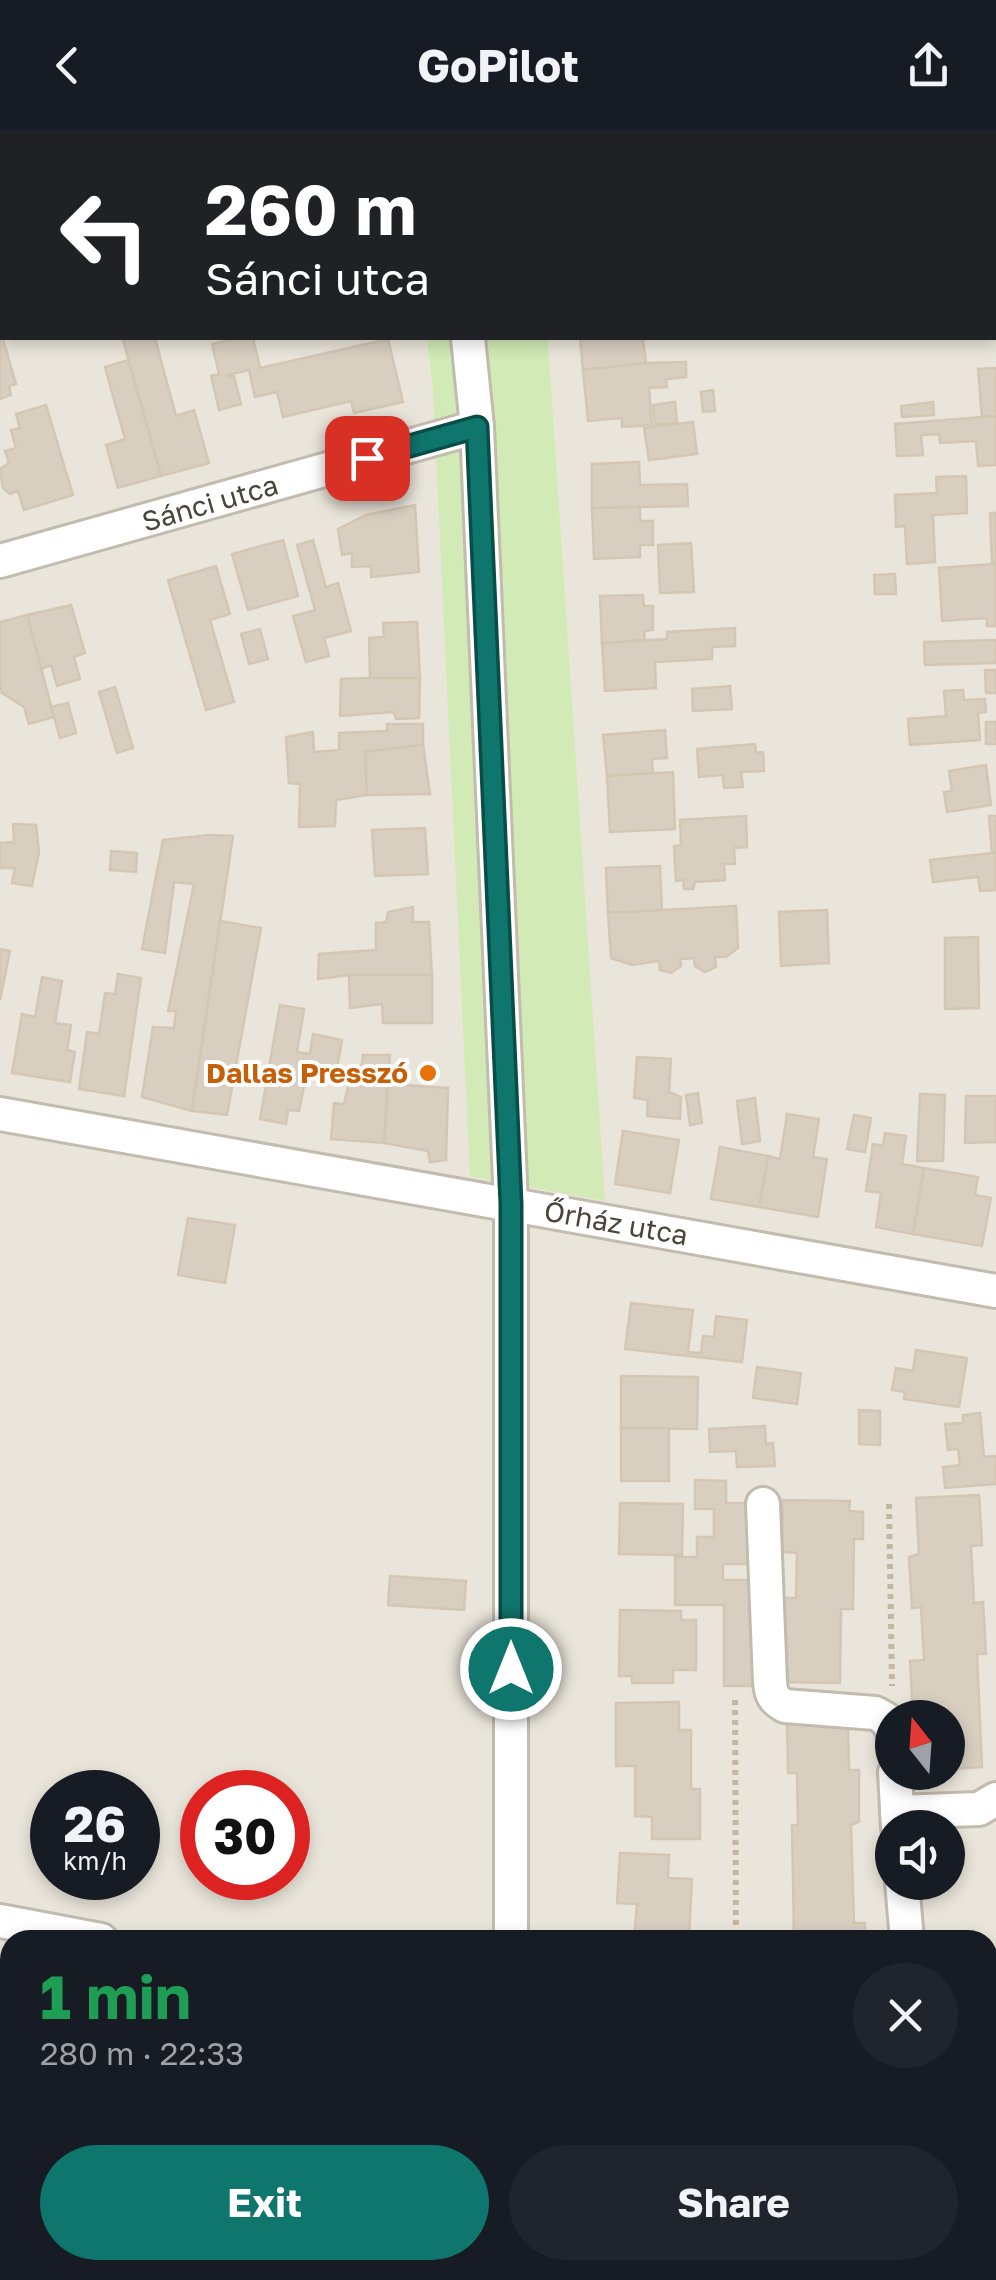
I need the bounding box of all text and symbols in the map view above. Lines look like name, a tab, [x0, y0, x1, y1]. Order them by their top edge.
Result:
icon: back	[40, 38, 95, 93]
text: GoPilot	[417, 38, 579, 92]
icon: share	[901, 38, 956, 93]
text: 260 m	[205, 166, 416, 250]
icon: left	[40, 170, 170, 300]
text: Sánci utca	[205, 251, 430, 305]
pin	[325, 416, 410, 501]
icon: arrive	[340, 431, 395, 486]
street label: Sánci utca	[138, 467, 282, 538]
place label: Dallas Presszó	[206, 1056, 408, 1089]
marker: Dallas Presszó	[417, 1062, 439, 1084]
street label: Őrház utca	[542, 1194, 690, 1251]
position arrow	[459, 1617, 563, 1721]
north arrow	[875, 1700, 965, 1790]
map controls	[875, 1700, 965, 1900]
speed limit sign: 30	[180, 1770, 310, 1900]
text: 26	[64, 1793, 126, 1853]
button: sound	[875, 1810, 965, 1900]
text: km/h	[63, 1845, 127, 1876]
text: 1 min	[40, 1960, 191, 2032]
button: close	[853, 1963, 958, 2068]
text: 280 m · 22:33	[40, 2034, 244, 2072]
button: Exit	[40, 2145, 489, 2260]
button: Share	[509, 2145, 958, 2260]

